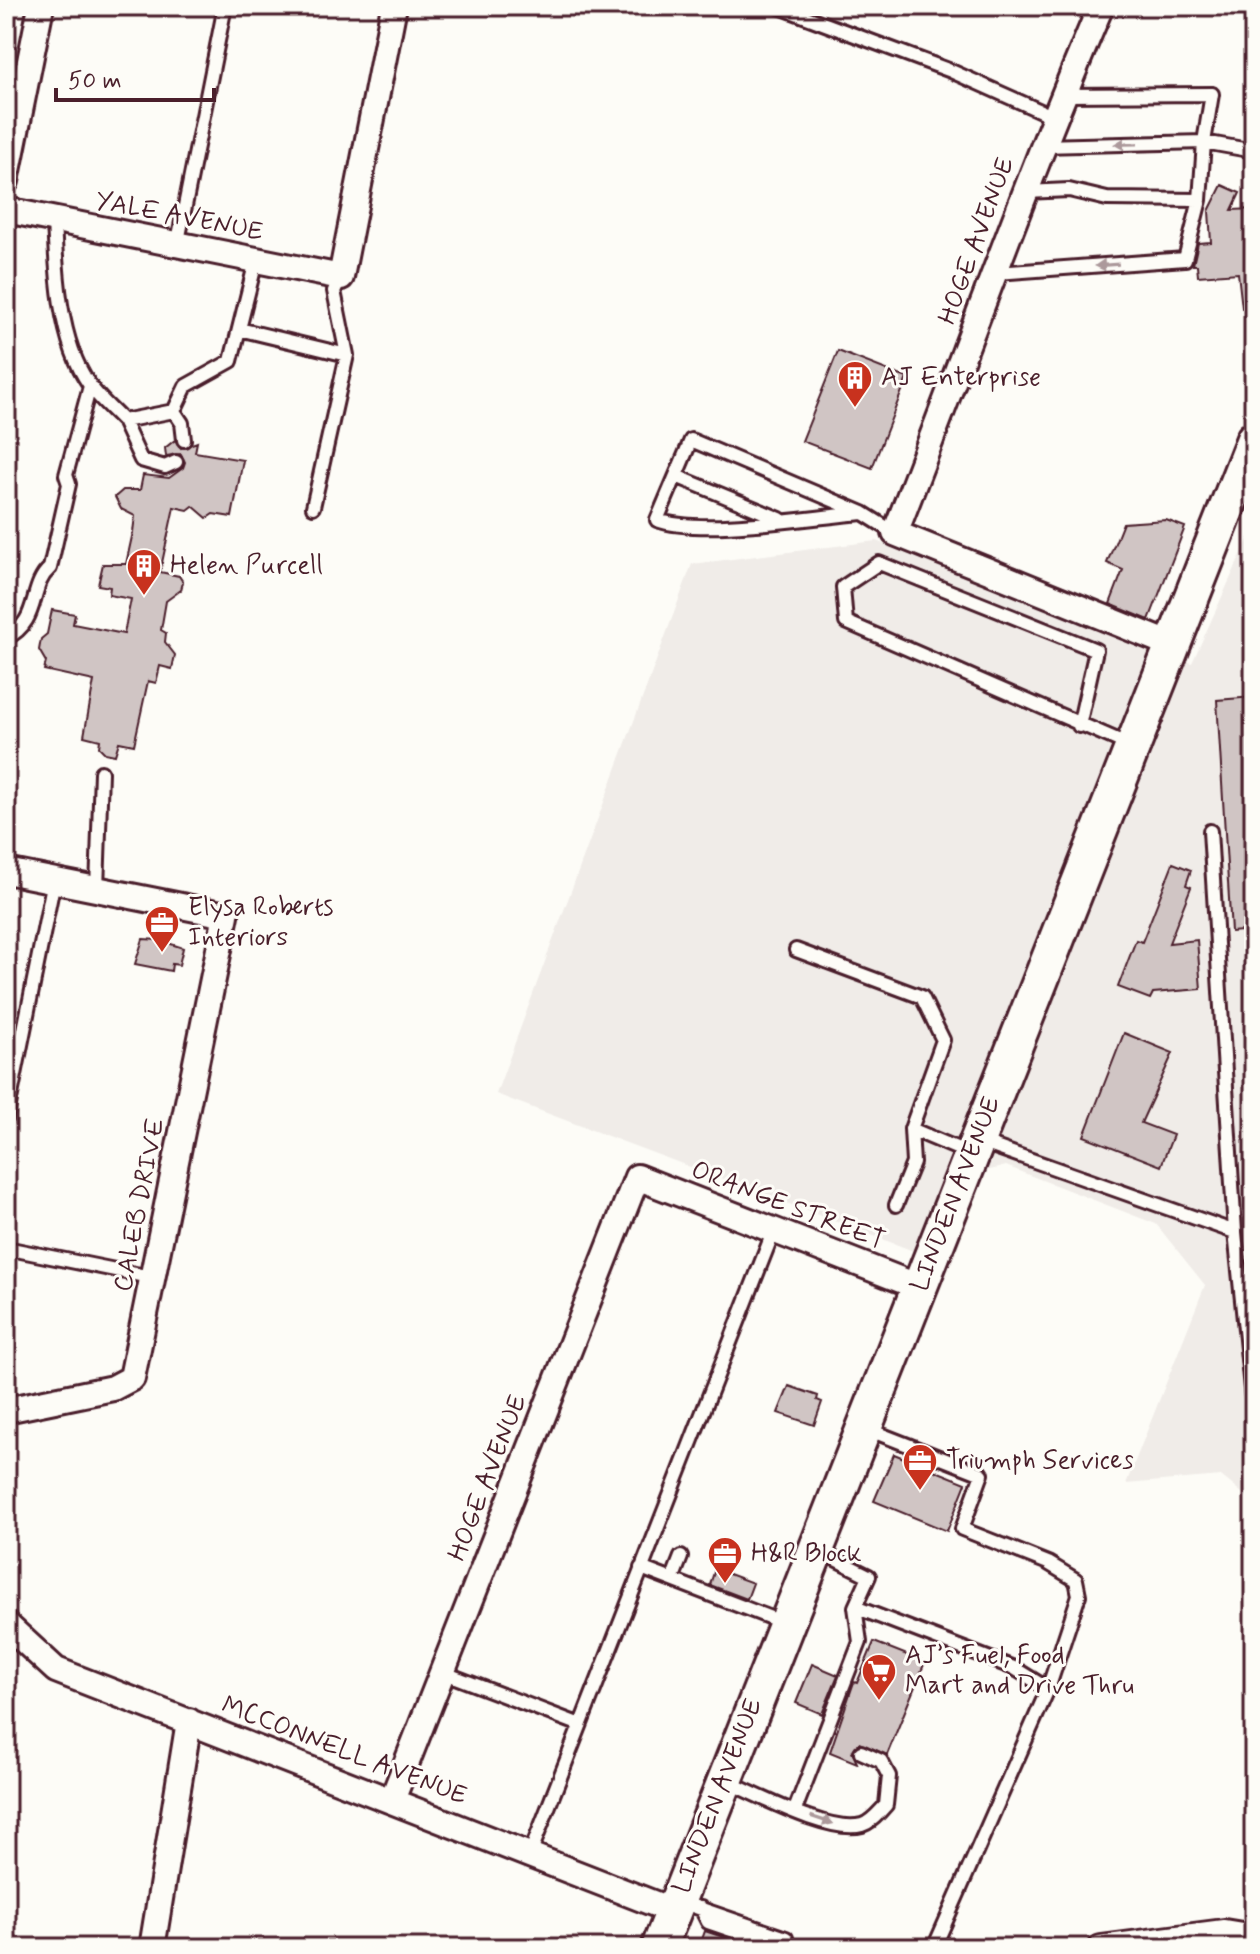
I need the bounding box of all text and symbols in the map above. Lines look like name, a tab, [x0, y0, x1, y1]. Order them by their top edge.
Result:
scale bar	[56, 52, 214, 102]
text: 50 m	[68, 66, 122, 97]
one-way arrow	[1113, 138, 1138, 151]
street label: HOGE AVENUE	[931, 153, 1023, 329]
street label: YALE AVENUE	[92, 184, 266, 250]
one-way arrow	[1094, 259, 1119, 272]
building icon: AJ Enterprise	[836, 359, 874, 409]
place label: AJ Enterprise	[881, 361, 1041, 395]
building icon: Helen Purcell	[125, 547, 163, 597]
place label: Helen Purcell	[170, 549, 323, 583]
place label: Elysa Roberts Interiors	[188, 891, 334, 955]
office icon: Elysa Roberts Interiors	[143, 904, 181, 954]
street label: LINDEN AVENUE	[903, 1092, 1009, 1296]
street label: CALEB DRIVE	[107, 1115, 173, 1295]
street label: ORANGE STREET	[686, 1153, 890, 1259]
street label: HOGE AVENUE	[441, 1390, 535, 1566]
office icon: Triumph Services	[901, 1442, 939, 1492]
place label: Triumph Services	[946, 1444, 1134, 1478]
office icon: H&R Block	[706, 1535, 744, 1585]
place label: H&R Block	[751, 1537, 862, 1571]
place label: AJ’s Fuel, Food Mart and Drive Thru	[905, 1639, 1134, 1703]
supermarket icon: AJ’s Fuel, Food Mart and Drive Thru	[860, 1652, 898, 1702]
street label: MCCONNELL AVENUE	[216, 1689, 472, 1813]
street label: LINDEN AVENUE	[665, 1694, 771, 1898]
one-way arrow	[811, 1814, 835, 1826]

